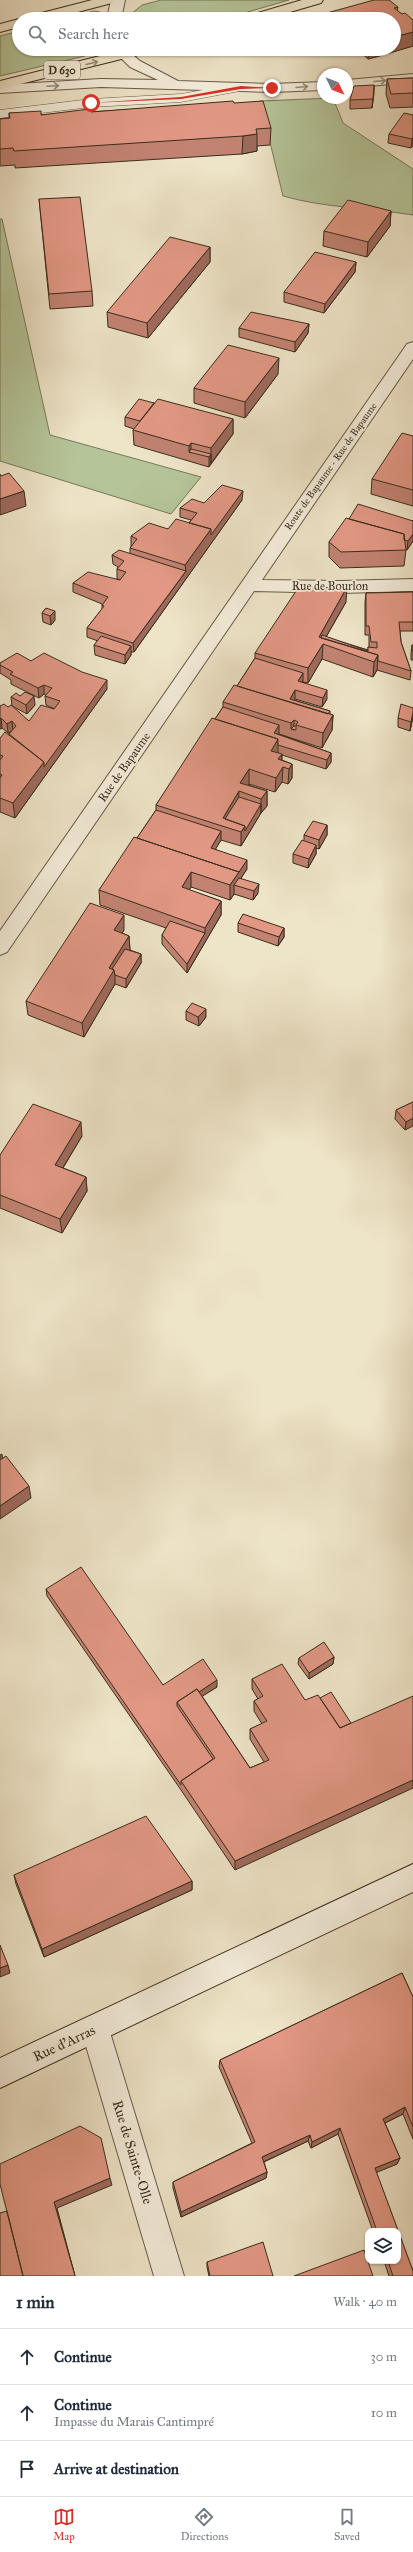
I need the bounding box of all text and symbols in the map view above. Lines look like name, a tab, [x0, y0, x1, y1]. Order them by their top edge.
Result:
search box	[12, 12, 401, 56]
icon: search	[26, 23, 48, 45]
text: Search here	[58, 25, 129, 43]
one-way arrow	[85, 58, 98, 66]
road number: D 630	[44, 61, 80, 79]
north arrow	[317, 68, 353, 104]
one-way arrow	[373, 77, 386, 84]
route end	[263, 79, 281, 97]
one-way arrow	[46, 82, 59, 89]
one-way arrow	[295, 84, 308, 91]
route start	[82, 94, 100, 112]
street label: Route de Bapaume - Rue de Bapaume	[282, 401, 380, 533]
street label: Rue de Bourlon	[292, 579, 369, 593]
street label: Rue de Bapaume	[95, 730, 153, 804]
street label: Rue d'Arras	[30, 2022, 98, 2065]
street label: Rue de Sainte-Olle	[109, 2098, 156, 2206]
map controls	[365, 2228, 401, 2264]
button: layers	[365, 2228, 401, 2264]
text: 1 min	[16, 2292, 55, 2313]
text: Walk · 40 m	[333, 2294, 397, 2310]
icon: ahead	[16, 2346, 38, 2368]
text: Continue	[54, 2348, 112, 2366]
text: 30 m	[371, 2349, 397, 2365]
text: Continue	[54, 2396, 112, 2414]
icon: ahead	[16, 2402, 38, 2424]
text: 10 m	[371, 2405, 397, 2421]
text: Impasse du Marais Cantimpré	[54, 2414, 214, 2430]
icon: arrive	[16, 2458, 38, 2480]
text: Arrive at destination	[54, 2460, 179, 2478]
tab: Map	[53, 2506, 75, 2543]
tab: Directions	[181, 2506, 228, 2543]
tab: Saved	[334, 2506, 360, 2543]

